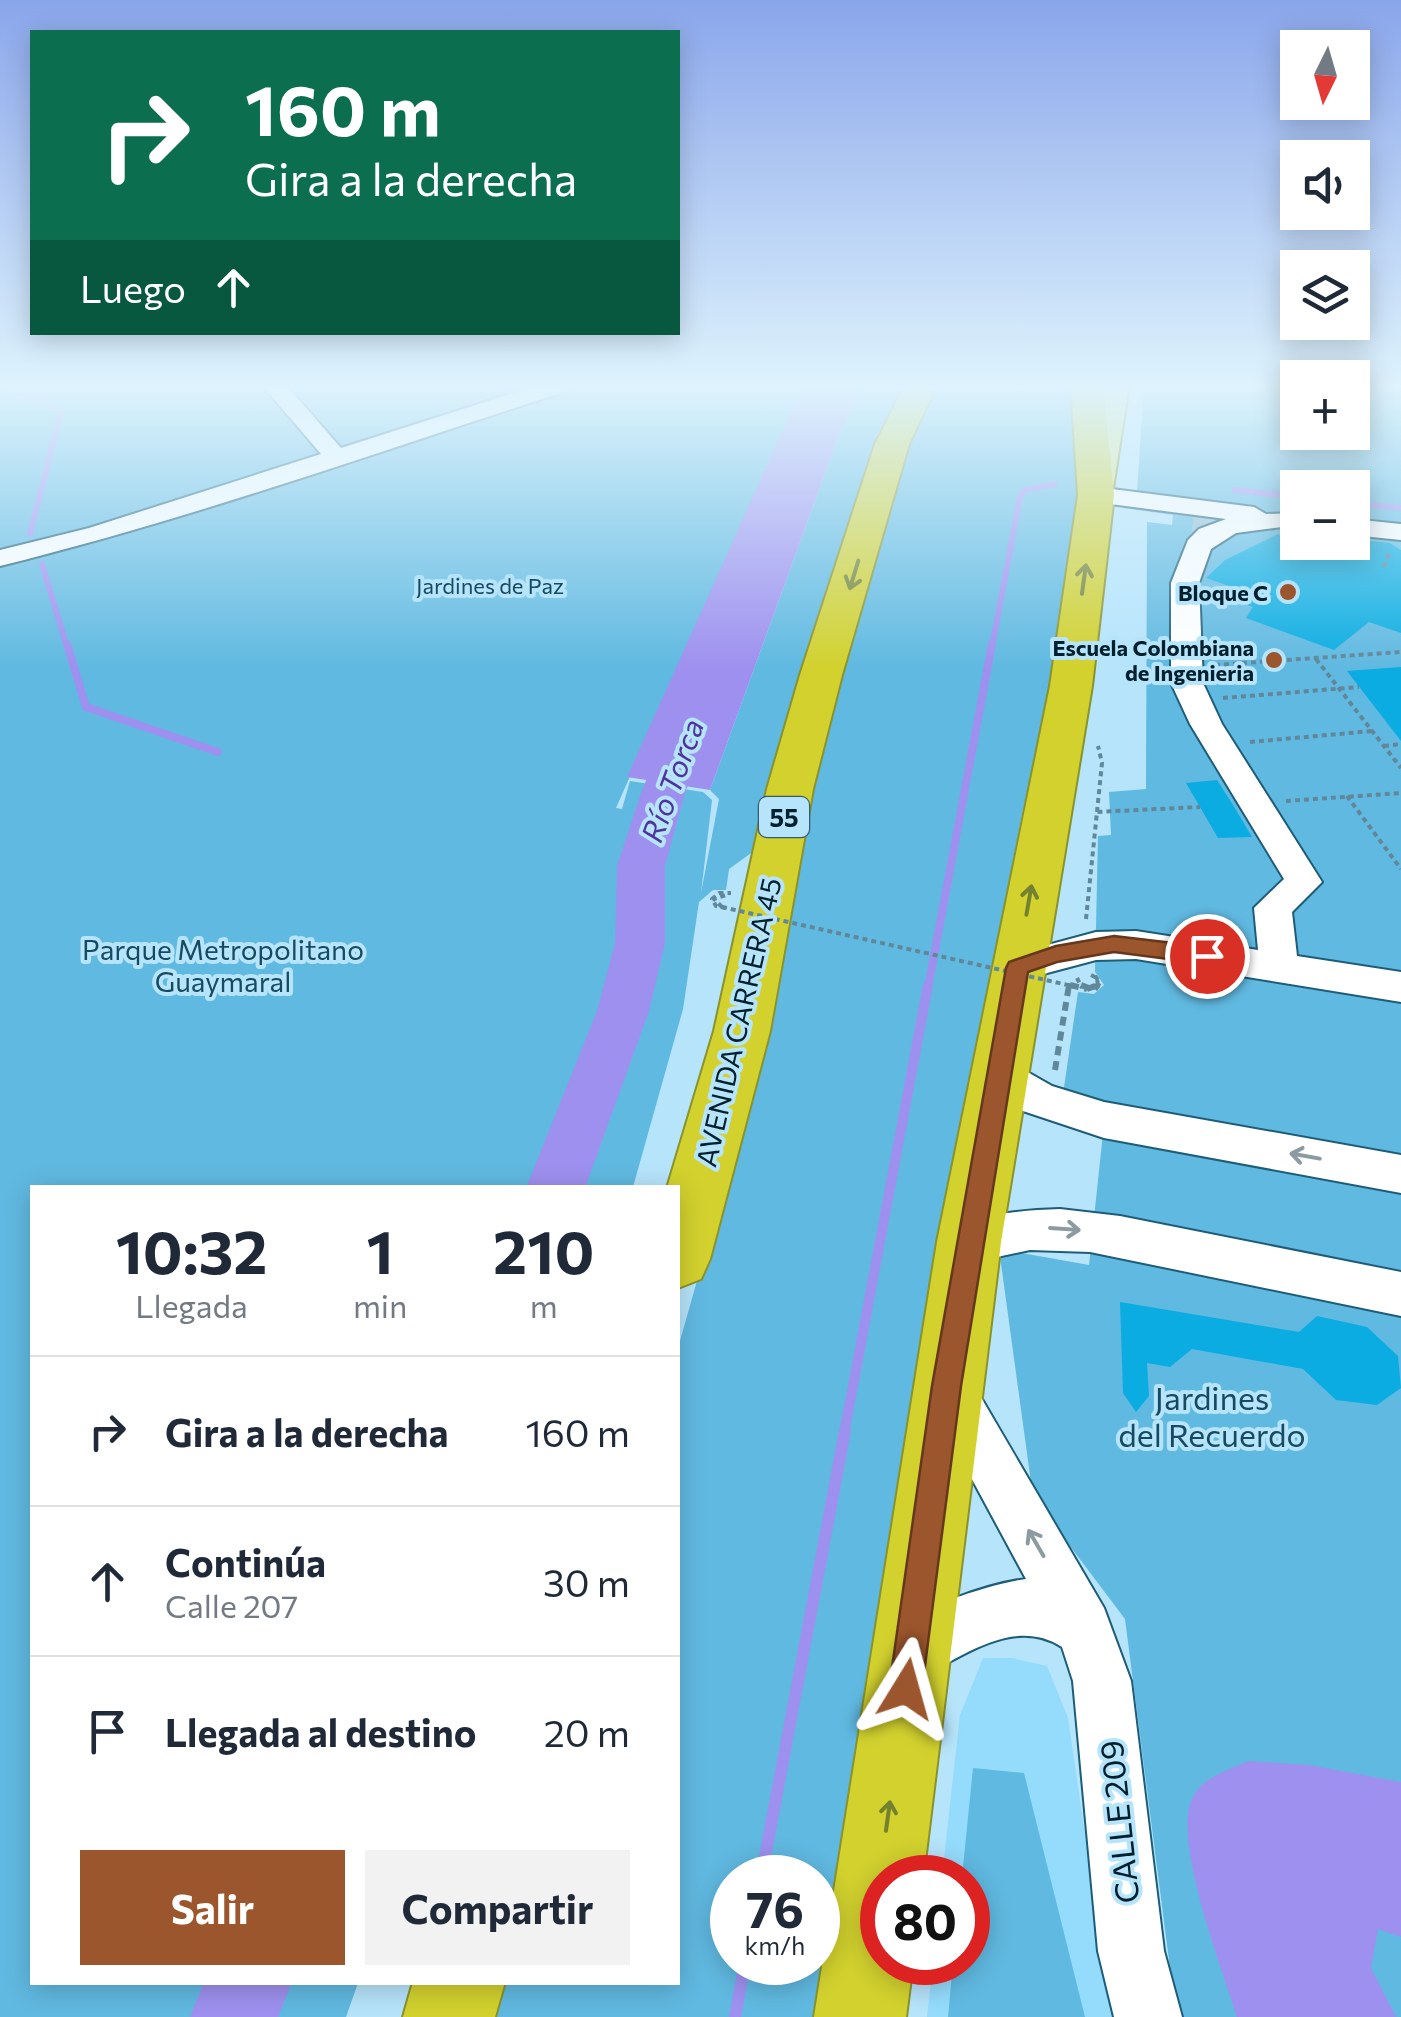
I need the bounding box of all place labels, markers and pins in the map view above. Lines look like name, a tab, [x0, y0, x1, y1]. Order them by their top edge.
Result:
place label: Bloque C	[1178, 579, 1268, 606]
marker: Bloque C	[1277, 581, 1299, 603]
place label: Escuela Colombiana de Ingenieria	[1053, 634, 1254, 686]
marker: Escuela Colombiana de Ingenieria	[1263, 649, 1285, 671]
pin	[1165, 914, 1250, 999]

